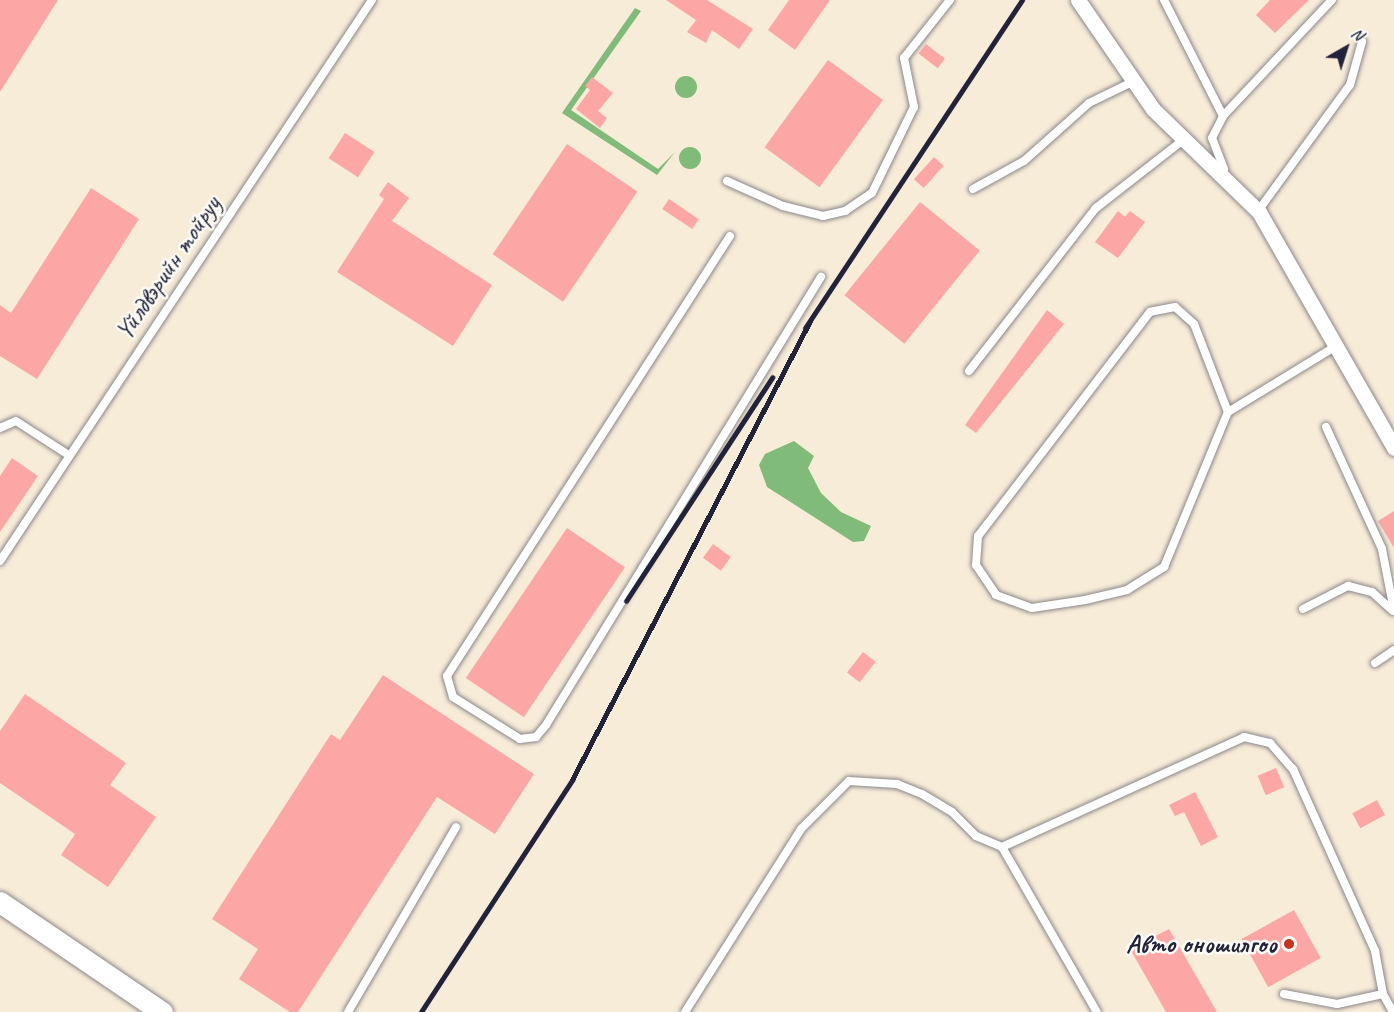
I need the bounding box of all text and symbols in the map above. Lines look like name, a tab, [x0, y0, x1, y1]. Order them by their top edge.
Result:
north arrow	[1316, 18, 1376, 78]
text: N	[1347, 23, 1367, 45]
street label: Үйлдвэрийн тойруу	[109, 191, 227, 345]
place label: Авто оношилгоо	[1128, 928, 1277, 960]
marker: Авто оношилгоо	[1282, 937, 1296, 951]

